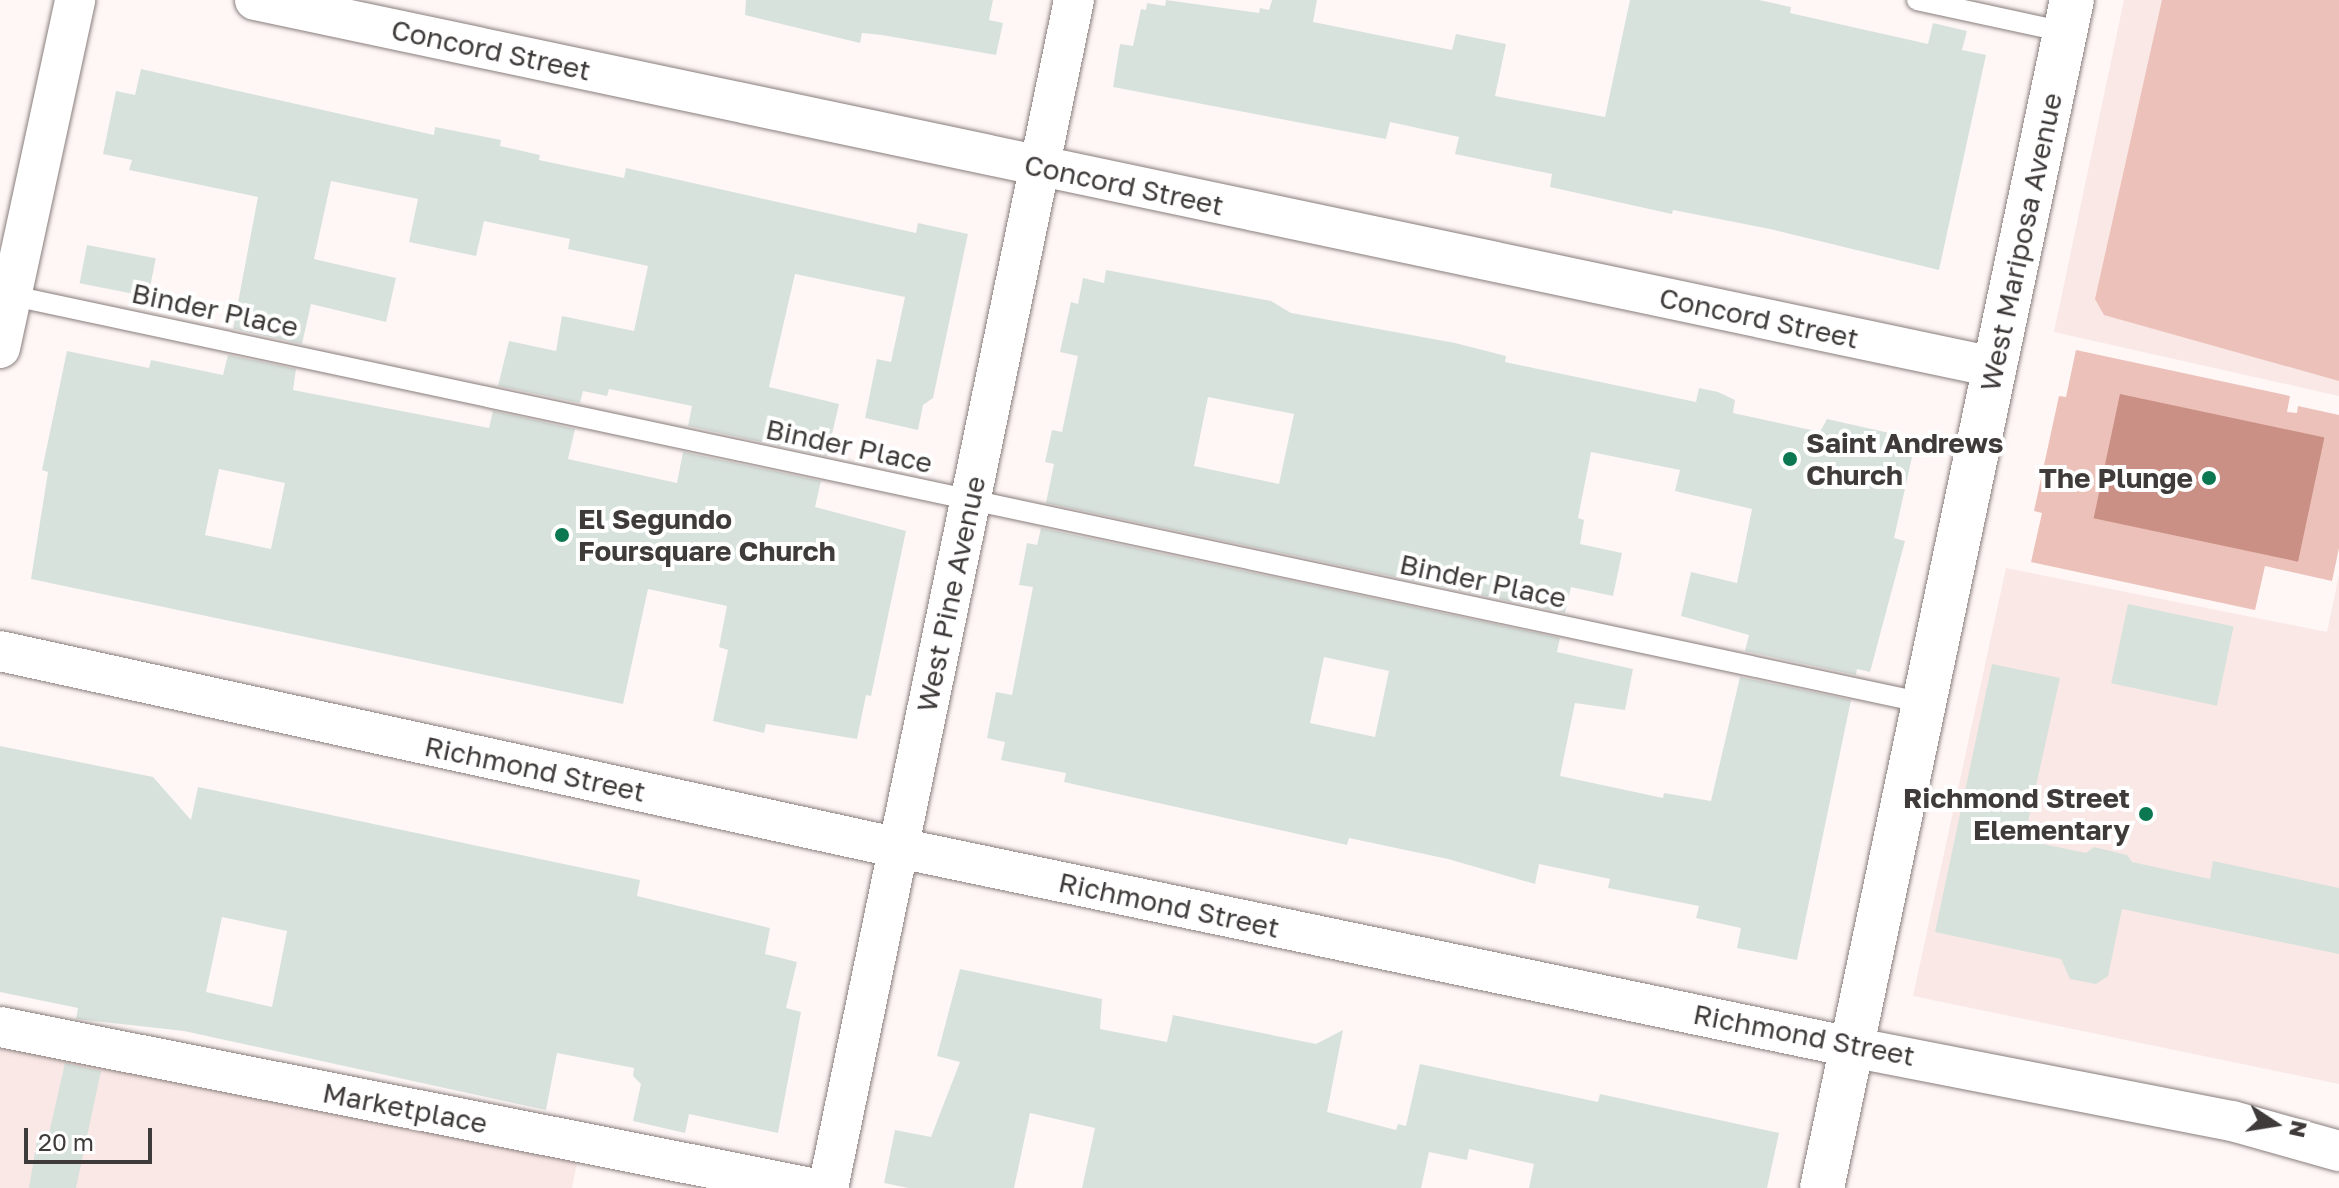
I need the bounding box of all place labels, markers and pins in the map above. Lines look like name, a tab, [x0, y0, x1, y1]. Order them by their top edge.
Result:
place label: Saint Andrews Church	[1806, 426, 2004, 492]
marker: Saint Andrews Church	[1781, 450, 1799, 468]
place label: The Plunge	[2039, 461, 2193, 495]
marker: The Plunge	[2200, 469, 2218, 487]
place label: El Segundo Foursquare Church	[578, 502, 836, 568]
marker: El Segundo Foursquare Church	[553, 526, 571, 544]
place label: Richmond Street Elementary	[1903, 781, 2130, 847]
marker: Richmond Street Elementary	[2137, 805, 2155, 823]

